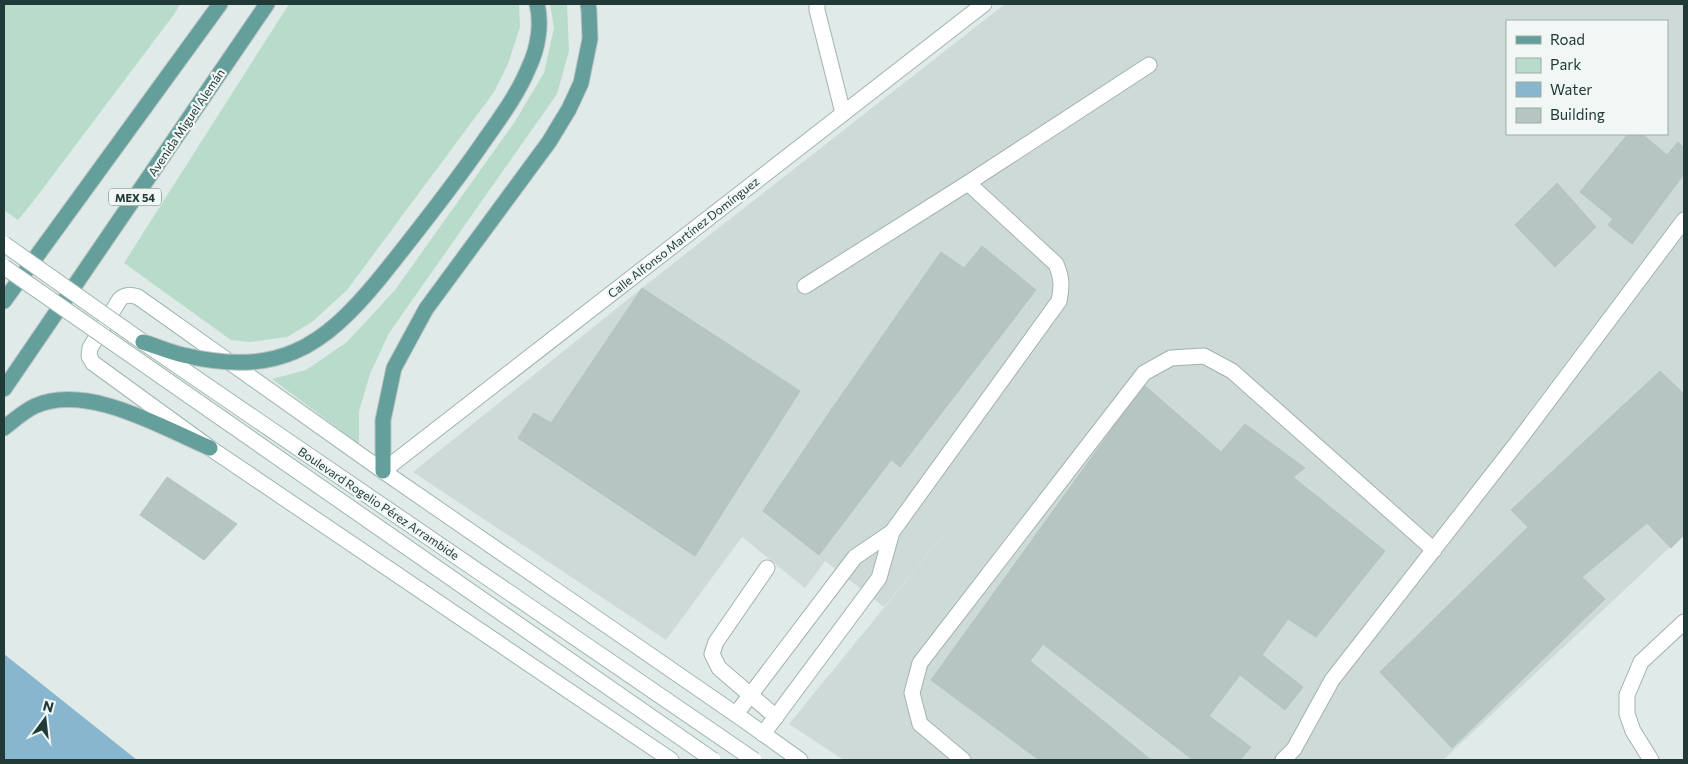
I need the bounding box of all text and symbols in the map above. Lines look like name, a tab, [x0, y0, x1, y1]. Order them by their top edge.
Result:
legend	[1506, 20, 1668, 135]
text: Road	[1550, 30, 1585, 48]
text: Park	[1550, 55, 1581, 73]
street label: Avenida Miguel Alemán	[145, 66, 227, 178]
text: Water	[1550, 80, 1592, 98]
text: Building	[1550, 105, 1605, 123]
street label: Calle Alfonso Martínez Domínguez	[605, 174, 761, 300]
road number: MEX 54	[109, 188, 161, 206]
street label: Boulevard Rogelio Pérez Arrambide	[296, 444, 462, 562]
north arrow	[20, 694, 70, 744]
text: N	[41, 696, 56, 716]

